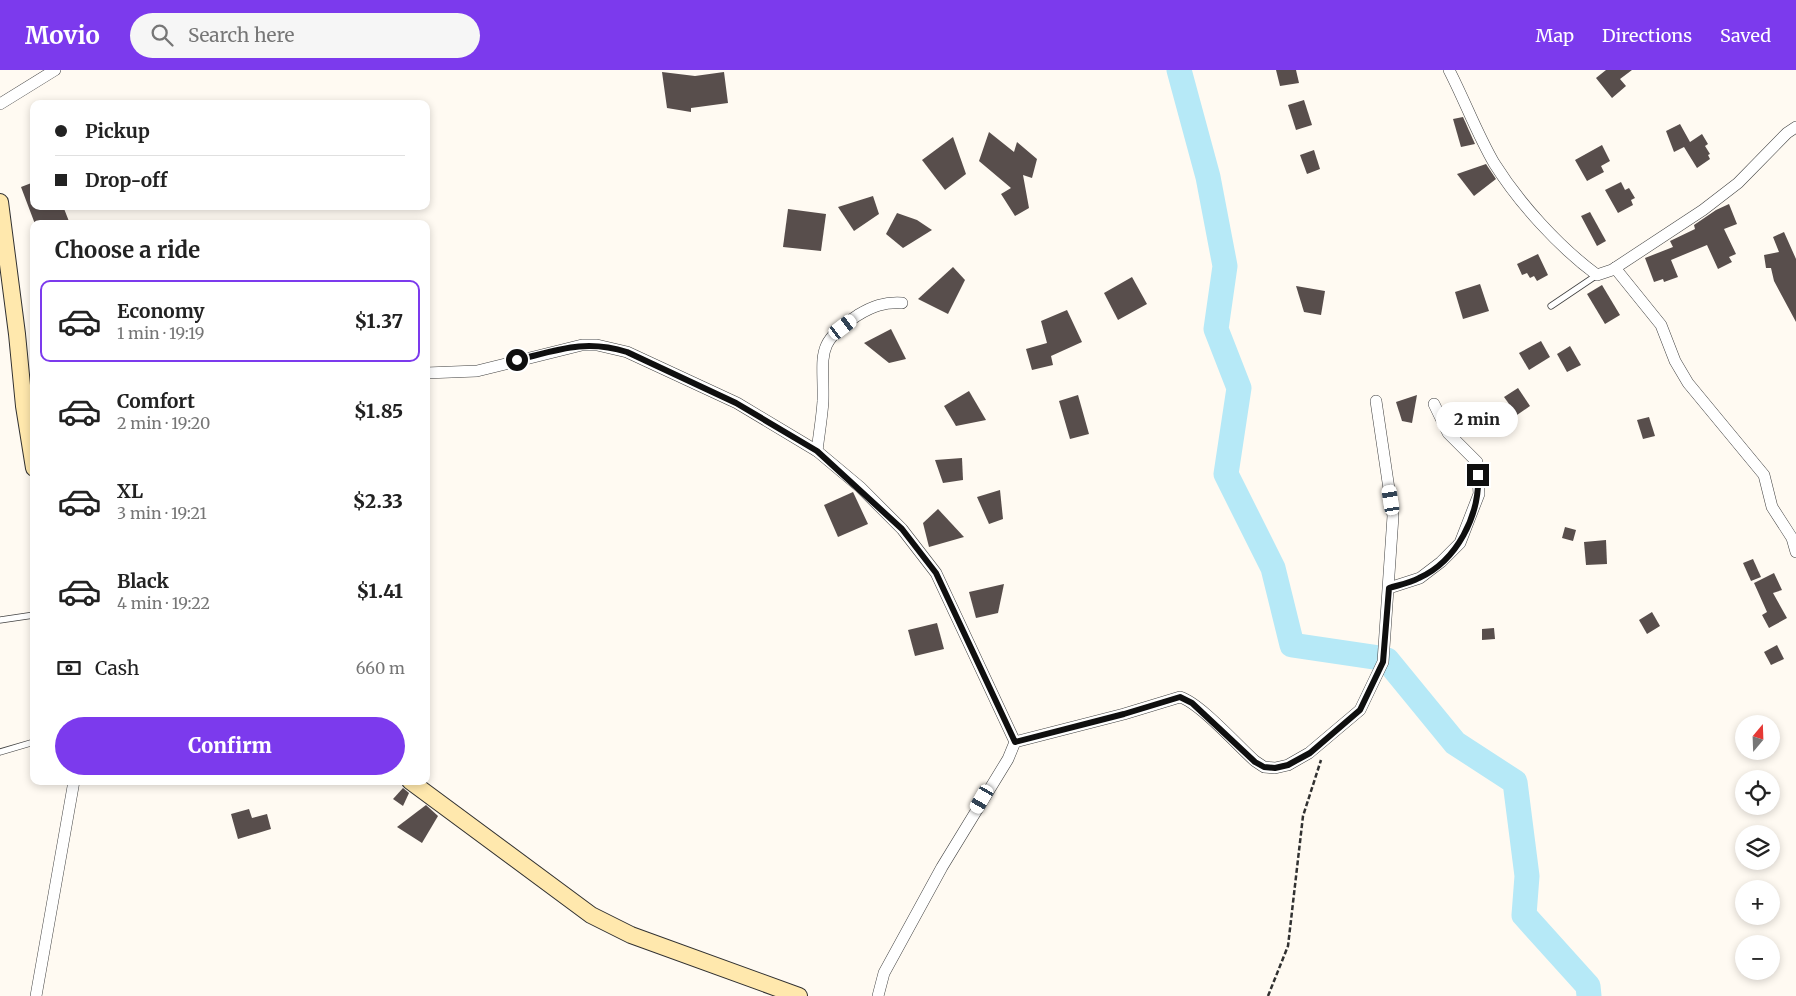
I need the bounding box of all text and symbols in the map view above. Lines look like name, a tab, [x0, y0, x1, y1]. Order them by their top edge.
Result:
search box	[130, 13, 480, 58]
text: Movio	[25, 20, 100, 51]
icon: search	[148, 21, 176, 49]
text: Search here	[188, 23, 294, 47]
text: Map	[1536, 24, 1574, 47]
text: Directions	[1602, 24, 1692, 47]
text: Saved	[1720, 24, 1771, 47]
text: Pickup	[85, 119, 150, 143]
text: Drop-off	[85, 168, 167, 192]
text: Choose a ride	[55, 236, 200, 264]
icon: car	[57, 299, 102, 344]
text: Economy	[117, 299, 205, 323]
text: $1.37	[354, 309, 403, 333]
car	[826, 312, 859, 342]
text: 1 min · 19:19	[117, 323, 204, 343]
route start	[506, 349, 528, 371]
icon: car	[57, 389, 102, 434]
text: Comfort	[117, 389, 195, 413]
text: $1.85	[354, 399, 403, 423]
callout: 2 min	[1437, 402, 1519, 438]
text: 2 min	[1454, 409, 1500, 429]
text: 2 min · 19:20	[117, 413, 210, 433]
route end	[1467, 464, 1489, 486]
icon: car	[57, 479, 102, 524]
text: XL	[117, 479, 143, 503]
car	[1381, 484, 1400, 516]
text: $2.33	[353, 489, 403, 513]
text: 3 min · 19:21	[117, 503, 207, 523]
icon: car	[57, 569, 102, 614]
text: Black	[117, 569, 169, 593]
text: $1.41	[357, 579, 403, 603]
text: 4 min · 19:22	[117, 593, 210, 613]
icon: cash	[55, 654, 83, 682]
text: Cash	[95, 656, 139, 680]
text: 660 m	[356, 658, 405, 678]
north arrow	[1735, 715, 1780, 760]
map controls	[1735, 715, 1780, 980]
button: Confirm	[55, 717, 405, 775]
button: locate	[1735, 770, 1780, 815]
car	[968, 782, 995, 816]
button: layers	[1735, 825, 1780, 870]
button: +	[1735, 880, 1780, 925]
button: −	[1735, 935, 1780, 980]

